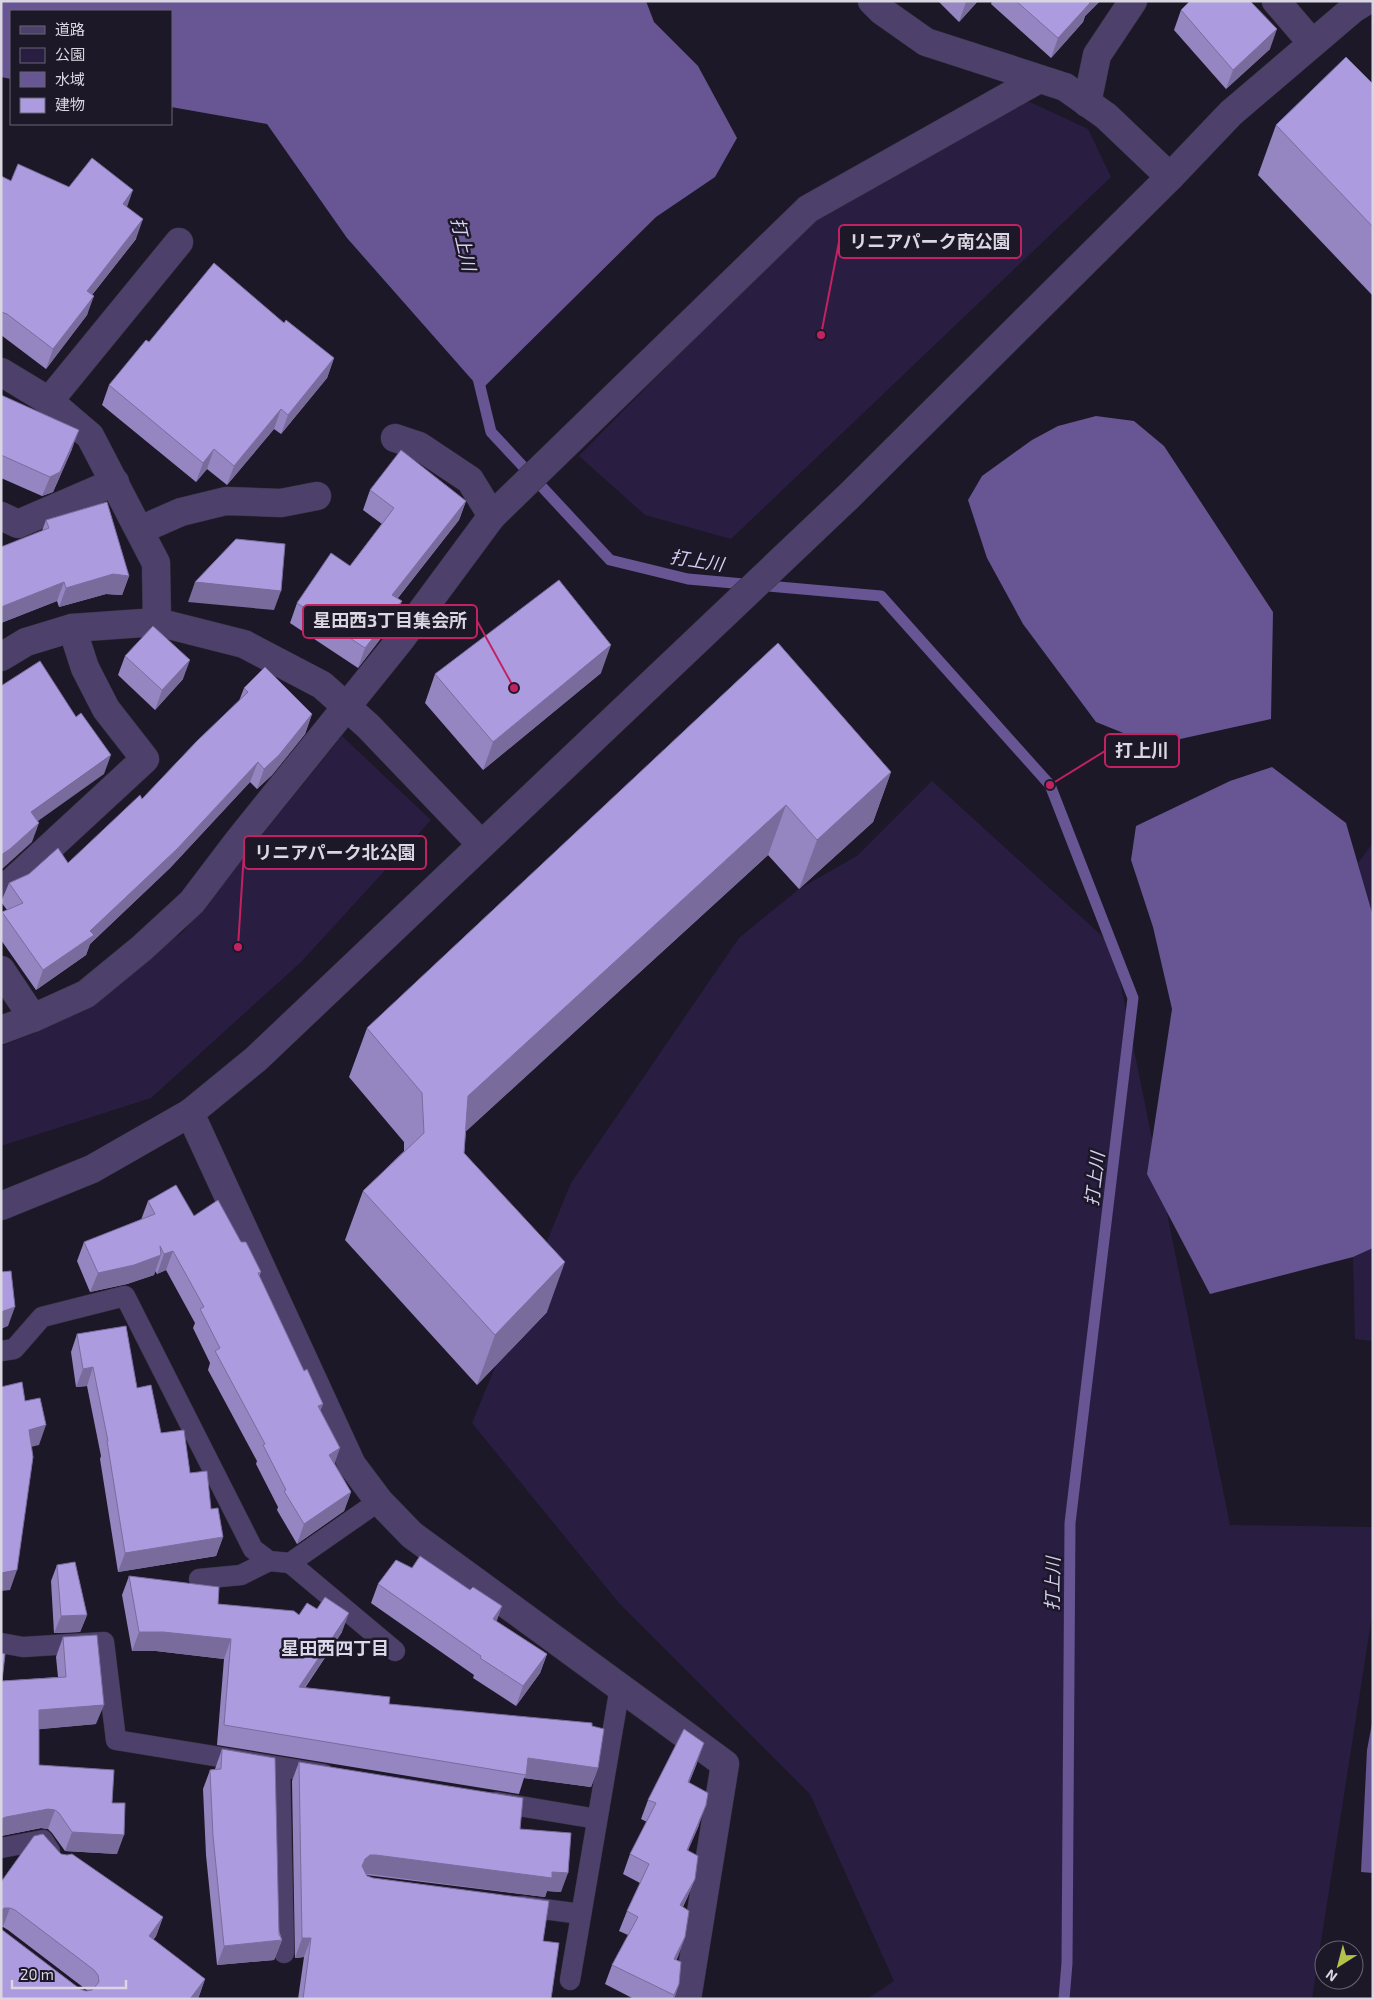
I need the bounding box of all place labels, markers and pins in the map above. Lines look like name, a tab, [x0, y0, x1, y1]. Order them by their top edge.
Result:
callout: リニアパーク南公園	[839, 225, 1021, 258]
callout: 星田西3丁目集会所	[303, 605, 477, 638]
callout: 打上川	[1105, 734, 1179, 767]
callout: リニアパーク北公園	[244, 836, 426, 869]

